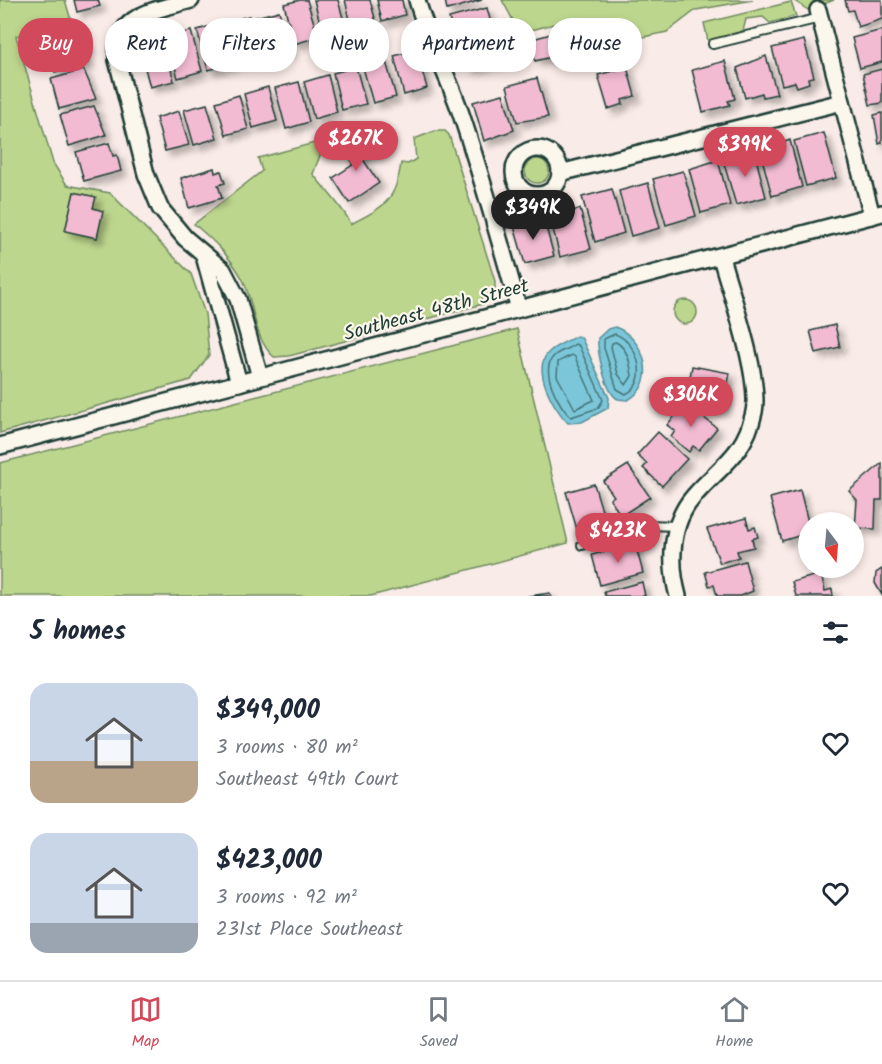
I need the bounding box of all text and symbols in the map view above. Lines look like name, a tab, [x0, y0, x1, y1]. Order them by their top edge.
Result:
chip: Buy	[18, 18, 93, 72]
chip: Rent	[105, 18, 188, 72]
chip: Filters	[200, 18, 297, 72]
chip: New	[309, 18, 389, 72]
chip: Apartment	[401, 18, 536, 72]
chip: House	[548, 18, 642, 72]
pin: $267K	[314, 121, 398, 172]
text: $267K	[328, 124, 384, 156]
pin: $399K	[703, 127, 787, 178]
text: $399K	[717, 130, 773, 162]
pin: $349K	[491, 190, 575, 241]
text: $349K	[505, 193, 561, 225]
street label: Southeast 48th Street	[340, 271, 533, 351]
pin: $306K	[649, 377, 733, 428]
text: $306K	[663, 380, 719, 412]
north arrow	[798, 512, 864, 578]
map controls	[798, 512, 864, 578]
pin: $423K	[576, 513, 660, 564]
text: $423K	[589, 516, 647, 548]
text: 5 homes	[30, 611, 126, 653]
icon: filters	[819, 616, 852, 649]
text: $349,000	[216, 690, 320, 732]
icon: home	[78, 707, 150, 779]
icon: heart	[819, 727, 852, 760]
text: 3 rooms · 80 m²	[216, 732, 358, 764]
text: Southeast 49th Court	[216, 764, 399, 796]
text: $423,000	[216, 840, 322, 882]
icon: home	[78, 857, 150, 929]
icon: heart	[819, 877, 852, 910]
text: 3 rooms · 92 m²	[216, 882, 357, 914]
text: 231st Place Southeast	[216, 914, 403, 946]
tab: Map	[129, 993, 162, 1054]
tab: Saved	[420, 993, 458, 1054]
tab: Home	[715, 993, 753, 1054]

